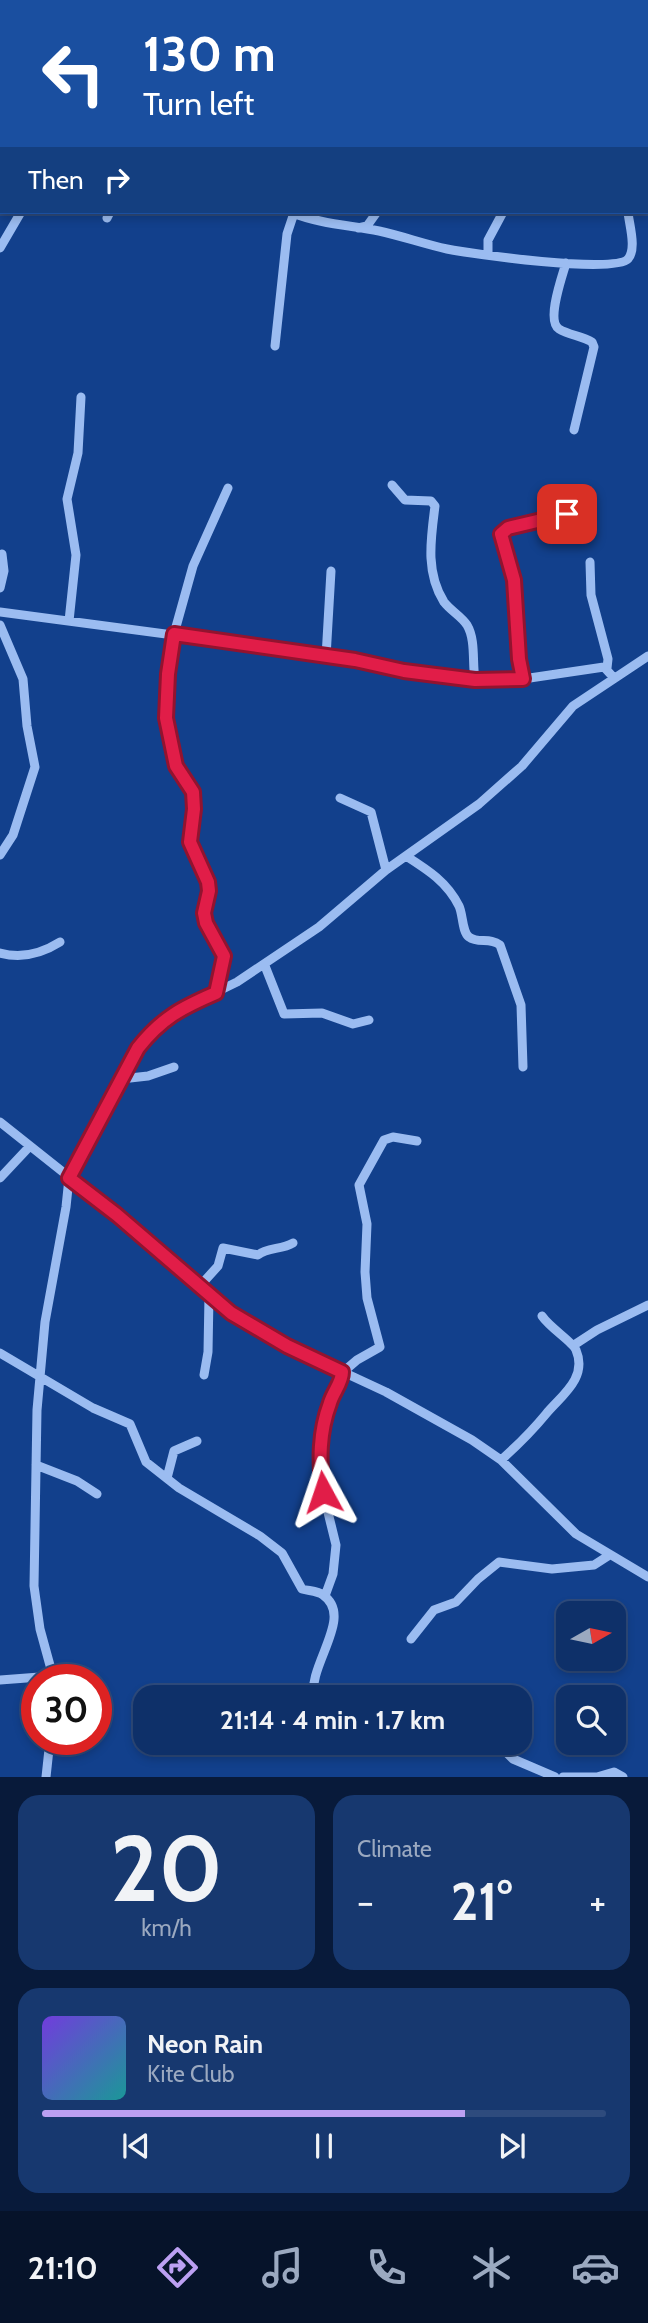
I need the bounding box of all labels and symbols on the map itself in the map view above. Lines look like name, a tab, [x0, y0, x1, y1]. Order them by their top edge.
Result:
pin	[537, 484, 597, 544]
position arrow	[286, 1455, 360, 1529]
north arrow	[556, 1601, 626, 1671]
speed limit sign: 30	[21, 1664, 112, 1755]

